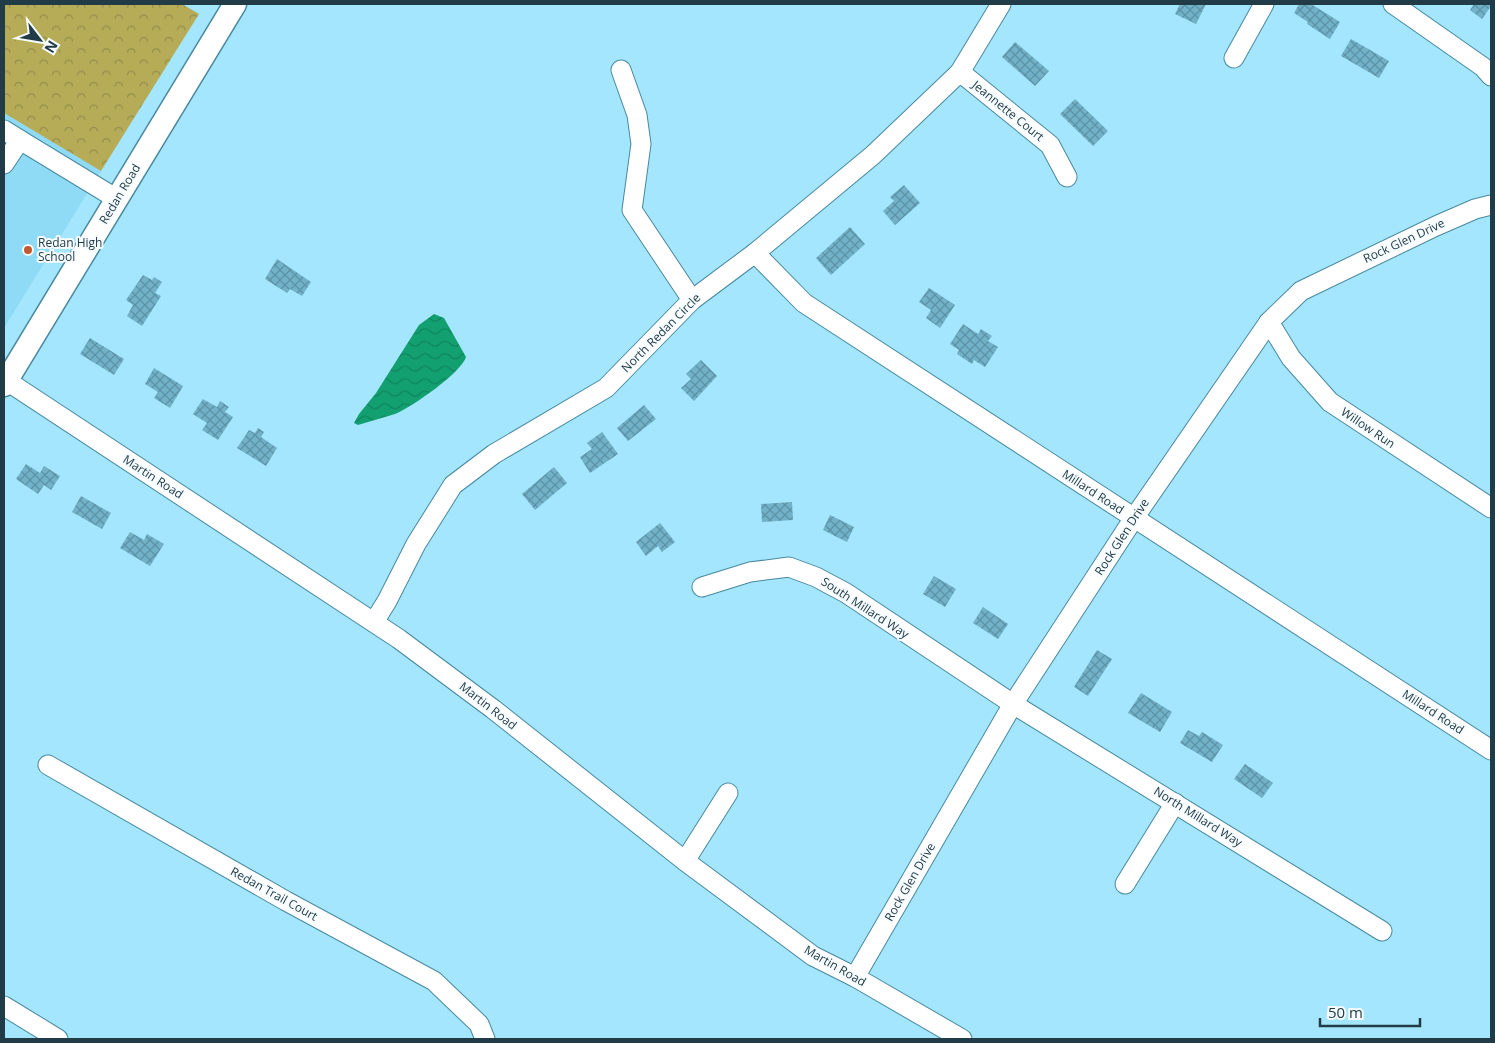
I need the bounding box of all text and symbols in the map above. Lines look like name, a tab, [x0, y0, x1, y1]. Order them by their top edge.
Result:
north arrow	[15, 15, 65, 65]
text: N	[40, 37, 63, 57]
street label: Jeannette Court	[968, 76, 1048, 145]
street label: Redan Road	[95, 161, 144, 227]
street label: Rock Glen Drive	[1360, 214, 1448, 267]
place label: Redan High School	[38, 234, 102, 265]
marker: Redan High School	[22, 244, 34, 256]
street label: North Redan Circle	[617, 289, 704, 376]
street label: Willow Run	[1338, 403, 1399, 452]
street label: Martin Road	[120, 451, 187, 502]
street label: Millard Road	[1059, 465, 1127, 518]
street label: Rock Glen Drive	[1090, 495, 1153, 578]
street label: South Millard Way	[818, 573, 913, 643]
street label: Martin Road	[456, 678, 521, 733]
street label: Millard Road	[1399, 685, 1467, 738]
street label: North Millard Way	[1151, 782, 1247, 851]
street label: Rock Glen Drive	[880, 839, 939, 924]
street label: Redan Trail Court	[228, 863, 321, 925]
street label: Martin Road	[801, 941, 869, 990]
scale bar	[1320, 996, 1420, 1028]
text: 50 m	[1328, 1002, 1363, 1022]

